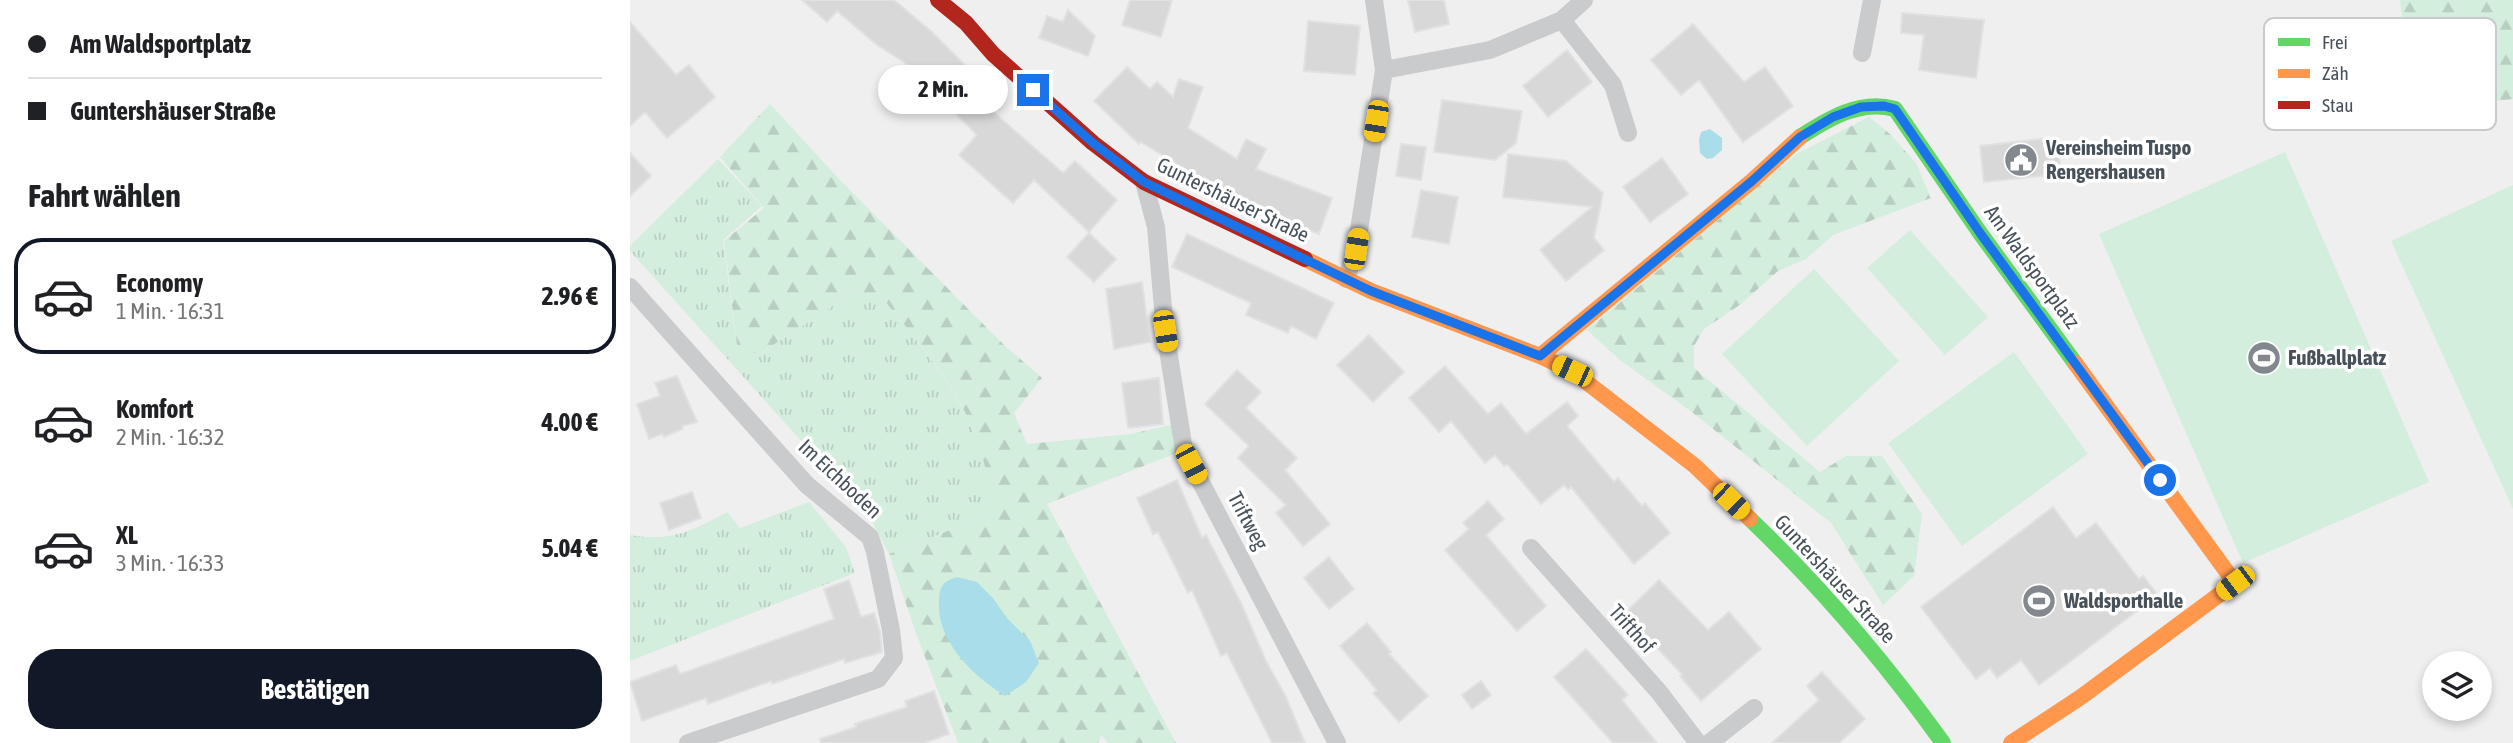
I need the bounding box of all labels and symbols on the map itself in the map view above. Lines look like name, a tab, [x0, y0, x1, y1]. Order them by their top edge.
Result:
legend	[2264, 18, 2496, 130]
text: Frei	[2322, 31, 2348, 53]
text: Zäh	[2322, 62, 2349, 84]
callout: 2 Min.	[879, 66, 1008, 114]
route end	[1017, 74, 1049, 106]
text: Stau	[2322, 94, 2353, 116]
car	[1363, 99, 1390, 143]
place label: Vereinsheim Tuspo Rengershausen	[2045, 135, 2192, 183]
public building icon: Vereinsheim Tuspo Rengershausen	[2002, 141, 2040, 179]
street label: Guntershäuser Straße	[1153, 152, 1313, 246]
street label: Am Waldsportplatz	[1980, 200, 2086, 333]
car	[1343, 227, 1370, 271]
car	[1152, 309, 1179, 353]
sports icon: Fußballplatz	[2245, 339, 2283, 377]
place label: Fußballplatz	[2288, 345, 2386, 369]
car	[1549, 353, 1596, 389]
street label: Im Eichboden	[794, 434, 887, 523]
car	[1172, 441, 1211, 487]
route start	[2144, 464, 2176, 496]
car	[1709, 479, 1754, 523]
street label: Triftweg	[1224, 488, 1274, 553]
street label: Guntershäuser Straße	[1770, 509, 1901, 647]
car	[2212, 562, 2259, 604]
sports icon: Waldsporthalle	[2020, 582, 2058, 620]
place label: Waldsporthalle	[2063, 588, 2183, 612]
street label: Trifthof	[1605, 599, 1661, 658]

